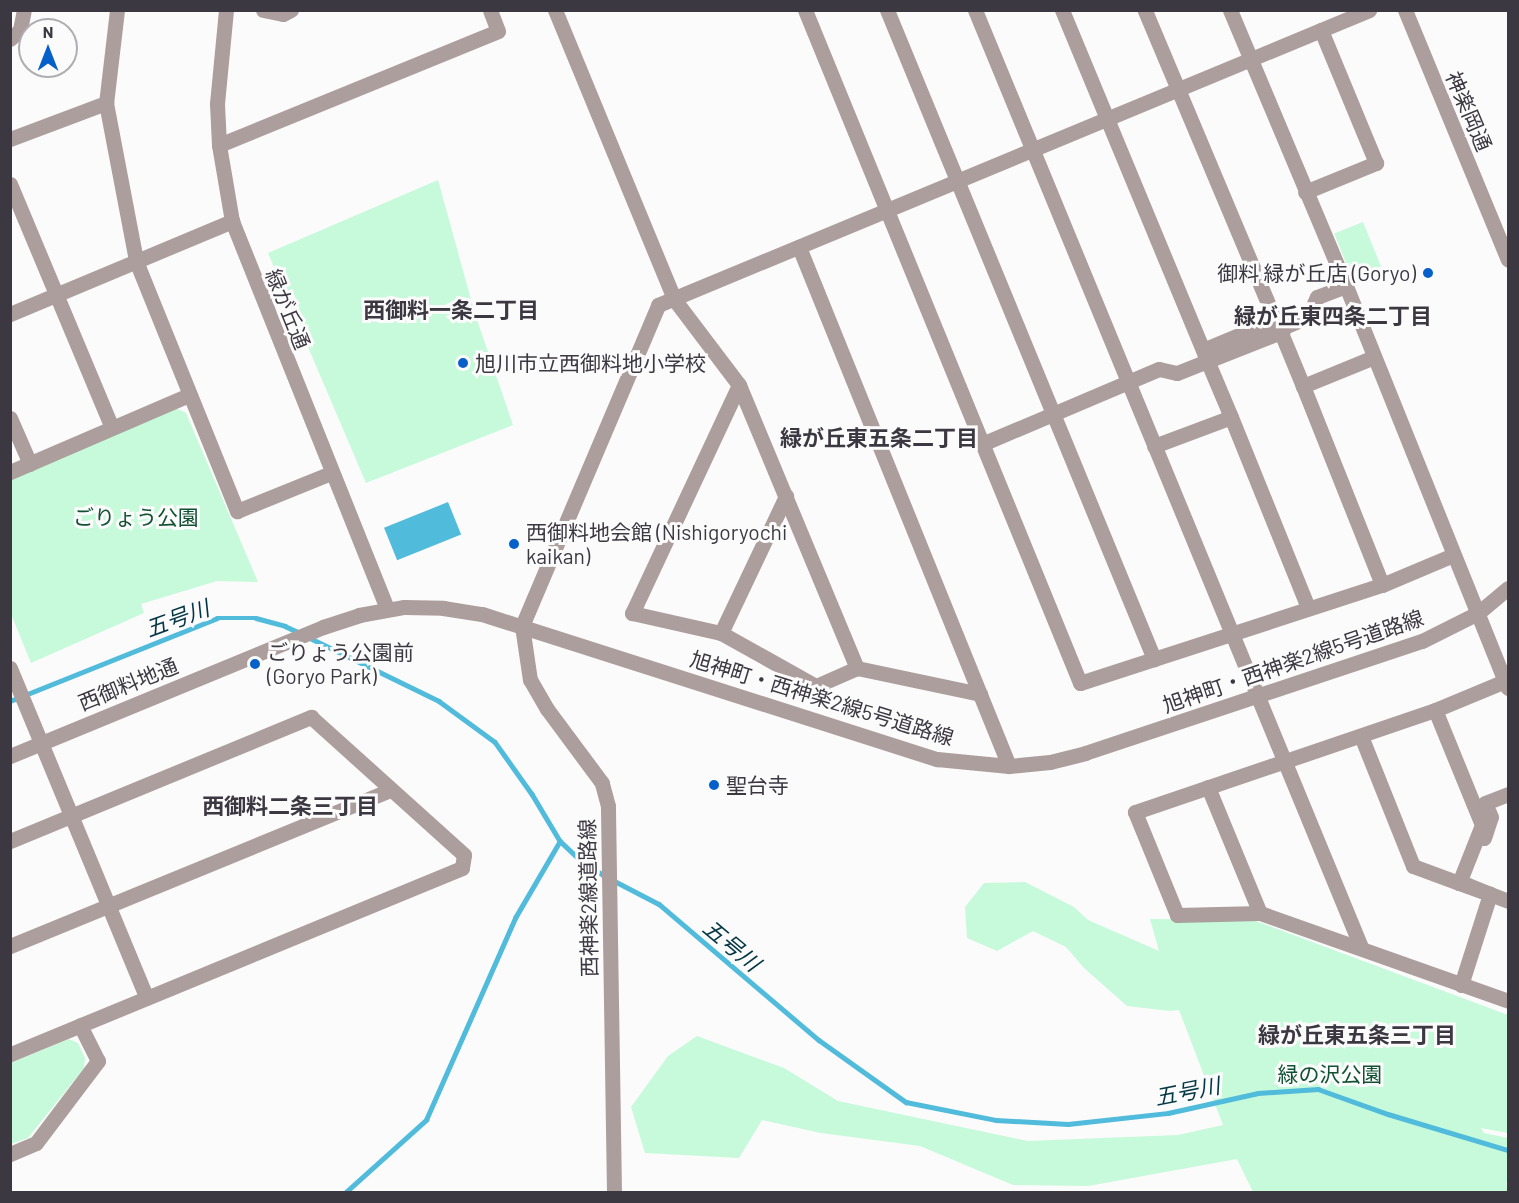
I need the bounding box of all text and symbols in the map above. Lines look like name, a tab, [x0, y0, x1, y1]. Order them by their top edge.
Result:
north arrow	[18, 18, 78, 78]
text: N	[43, 22, 53, 41]
street label: 神楽岡通	[1441, 67, 1497, 155]
place label: 御料 緑が丘店 (Goryo)	[1217, 260, 1416, 286]
street label: 緑が丘通	[261, 265, 315, 353]
marker: 御料 緑が丘店 (Goryo)	[1421, 266, 1435, 280]
district label: 西御料一条二丁目	[363, 297, 539, 323]
district label: 緑が丘東四条二丁目	[1234, 303, 1432, 329]
place label: 旭川市立西御料地小学校	[475, 350, 706, 376]
marker: 旭川市立西御料地小学校	[456, 356, 470, 370]
district label: 緑が丘東五条二丁目	[780, 425, 978, 451]
park label: ごりょう公園	[73, 504, 199, 530]
place label: 西御料地会館 (Nishigoryochi kaikan)	[526, 519, 787, 569]
marker: 西御料地会館 (Nishigoryochi kaikan)	[507, 537, 521, 551]
water label: 五号川	[141, 594, 213, 642]
street label: 旭神町・西神楽2線5号道路線	[1159, 604, 1427, 718]
place label: ごりょう公園前 (Goryo Park)	[267, 639, 414, 689]
street label: 旭神町・西神楽2線5号道路線	[687, 646, 957, 750]
street label: 西御料地通	[75, 653, 181, 715]
marker: ごりょう公園前 (Goryo Park)	[248, 657, 262, 671]
place label: 聖台寺	[726, 772, 789, 798]
marker: 聖台寺	[707, 778, 721, 792]
district label: 西御料二条三丁目	[202, 793, 378, 819]
street label: 西神楽2線道路線	[574, 819, 602, 977]
water label: 五号川	[698, 914, 766, 976]
district label: 緑が丘東五条三丁目	[1258, 1022, 1456, 1048]
park label: 緑の沢公園	[1278, 1061, 1382, 1087]
water label: 五号川	[1152, 1072, 1222, 1110]

